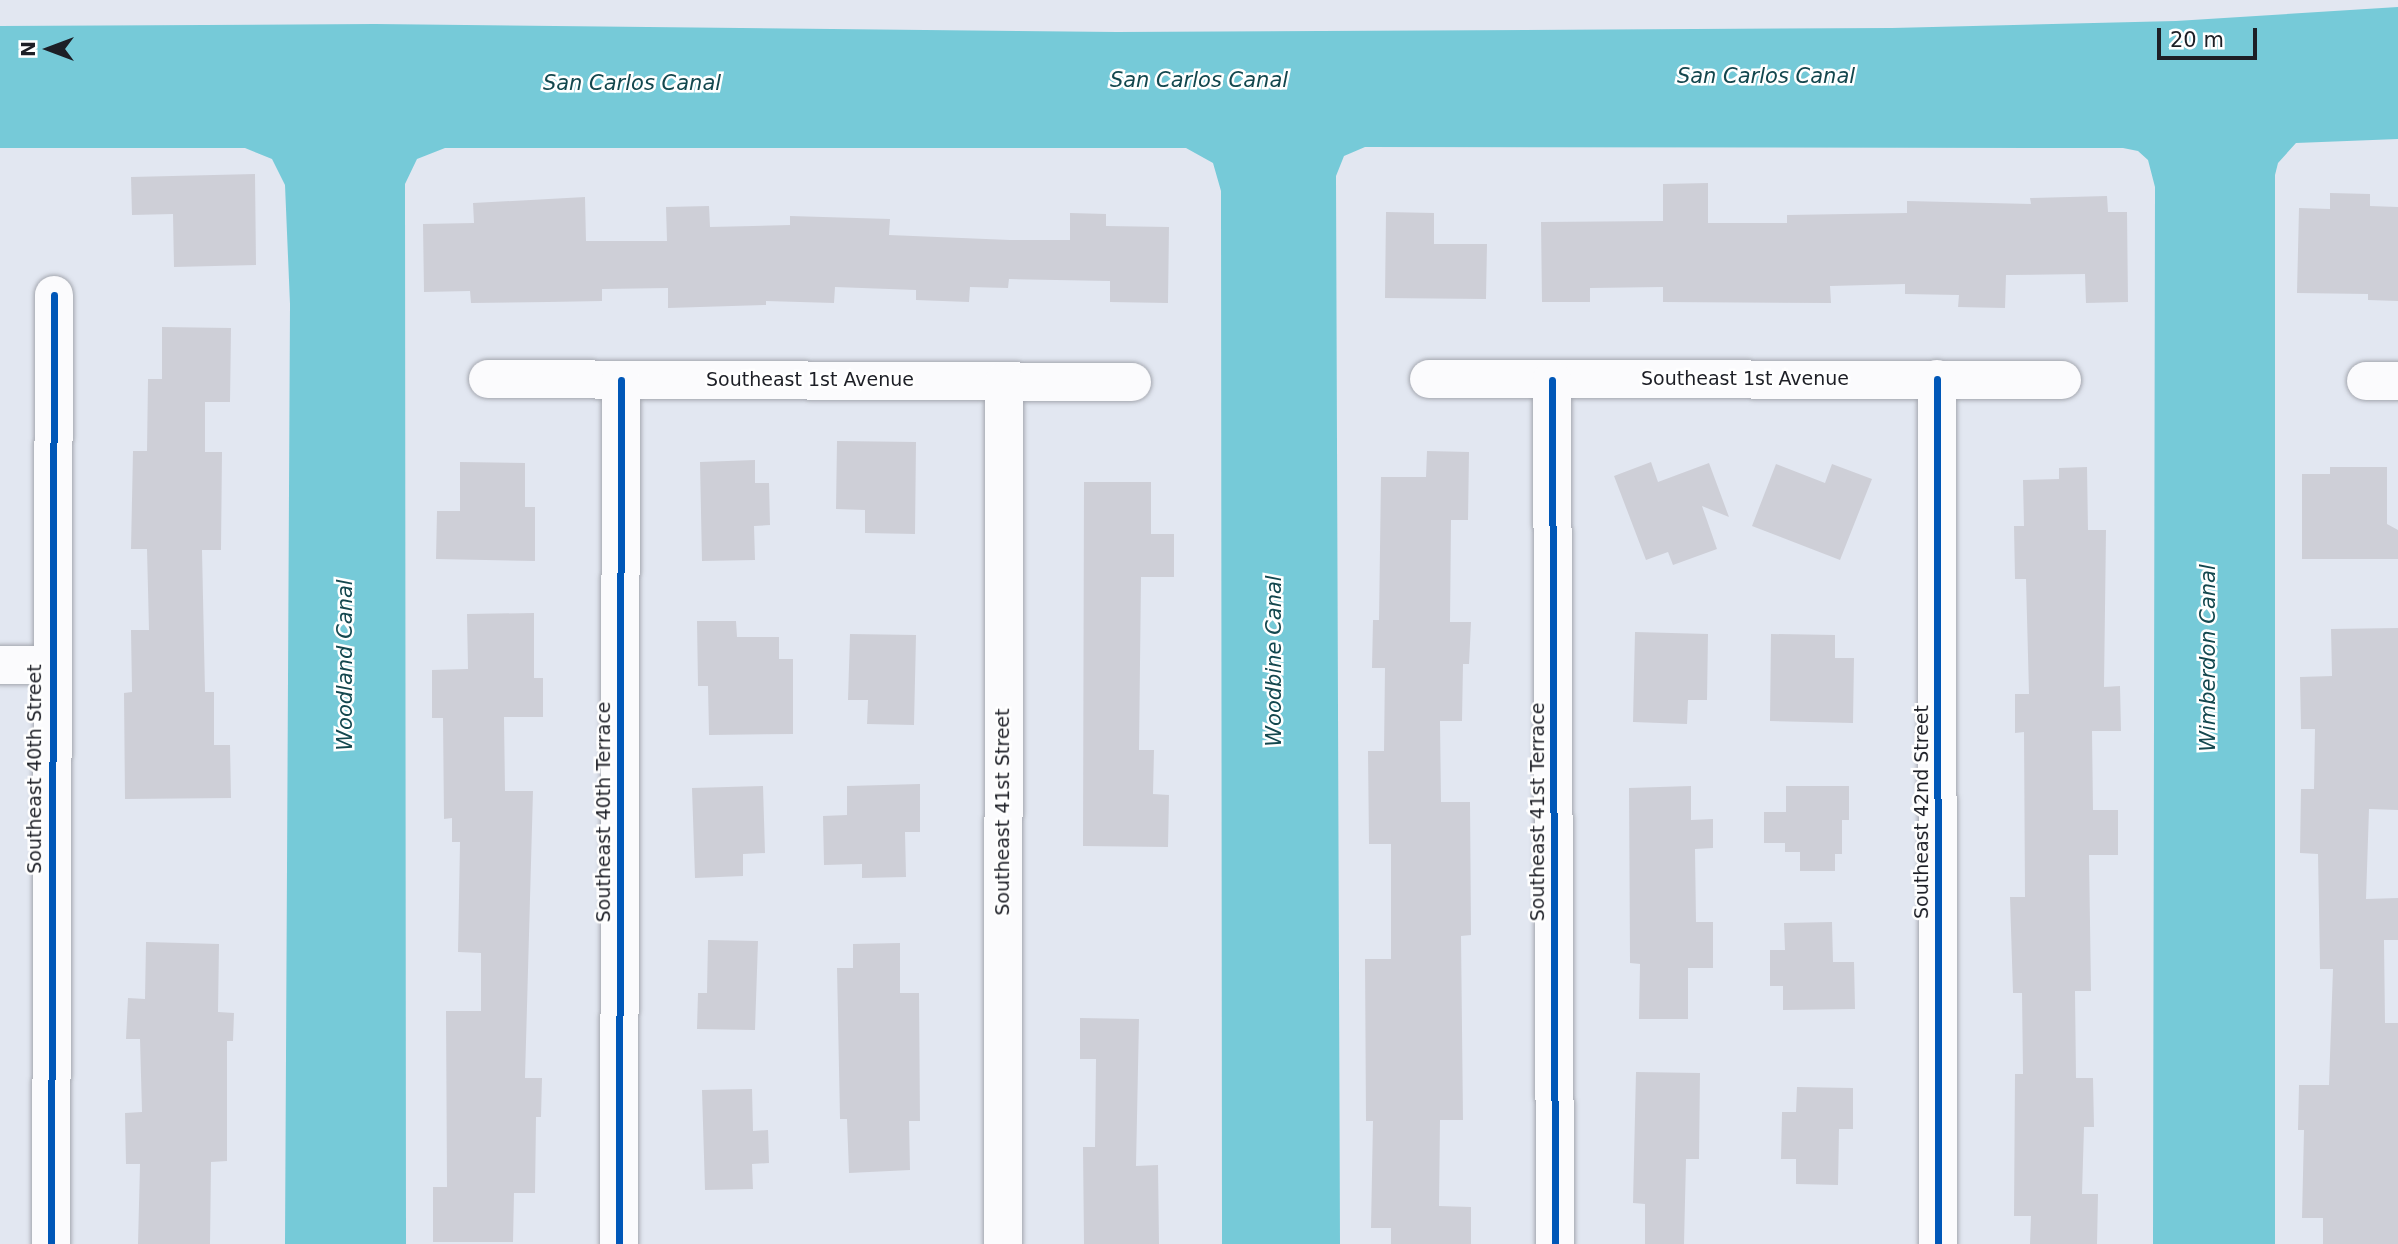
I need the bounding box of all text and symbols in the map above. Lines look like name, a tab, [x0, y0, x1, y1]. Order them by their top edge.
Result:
north arrow	[14, 14, 84, 84]
scale bar	[2160, 14, 2260, 58]
text: 20 m	[2170, 28, 2224, 52]
text: N	[17, 41, 39, 57]
water label: San Carlos Canal	[1677, 63, 1855, 89]
water label: San Carlos Canal	[1110, 67, 1288, 93]
water label: San Carlos Canal	[543, 70, 721, 96]
street label: Southeast 1st Avenue	[1641, 368, 1849, 390]
street label: Southeast 1st Avenue	[706, 369, 914, 391]
water label: Wimberdon Canal	[2195, 564, 2221, 752]
water label: Woodbine Canal	[1261, 575, 1287, 747]
water label: Woodland Canal	[332, 579, 358, 751]
street label: Southeast 40th Street	[24, 664, 46, 874]
street label: Southeast 40th Terrace	[593, 702, 615, 922]
street label: Southeast 41st Terrace	[1527, 703, 1549, 921]
street label: Southeast 42nd Street	[1911, 705, 1933, 919]
street label: Southeast 41st Street	[992, 708, 1014, 916]

